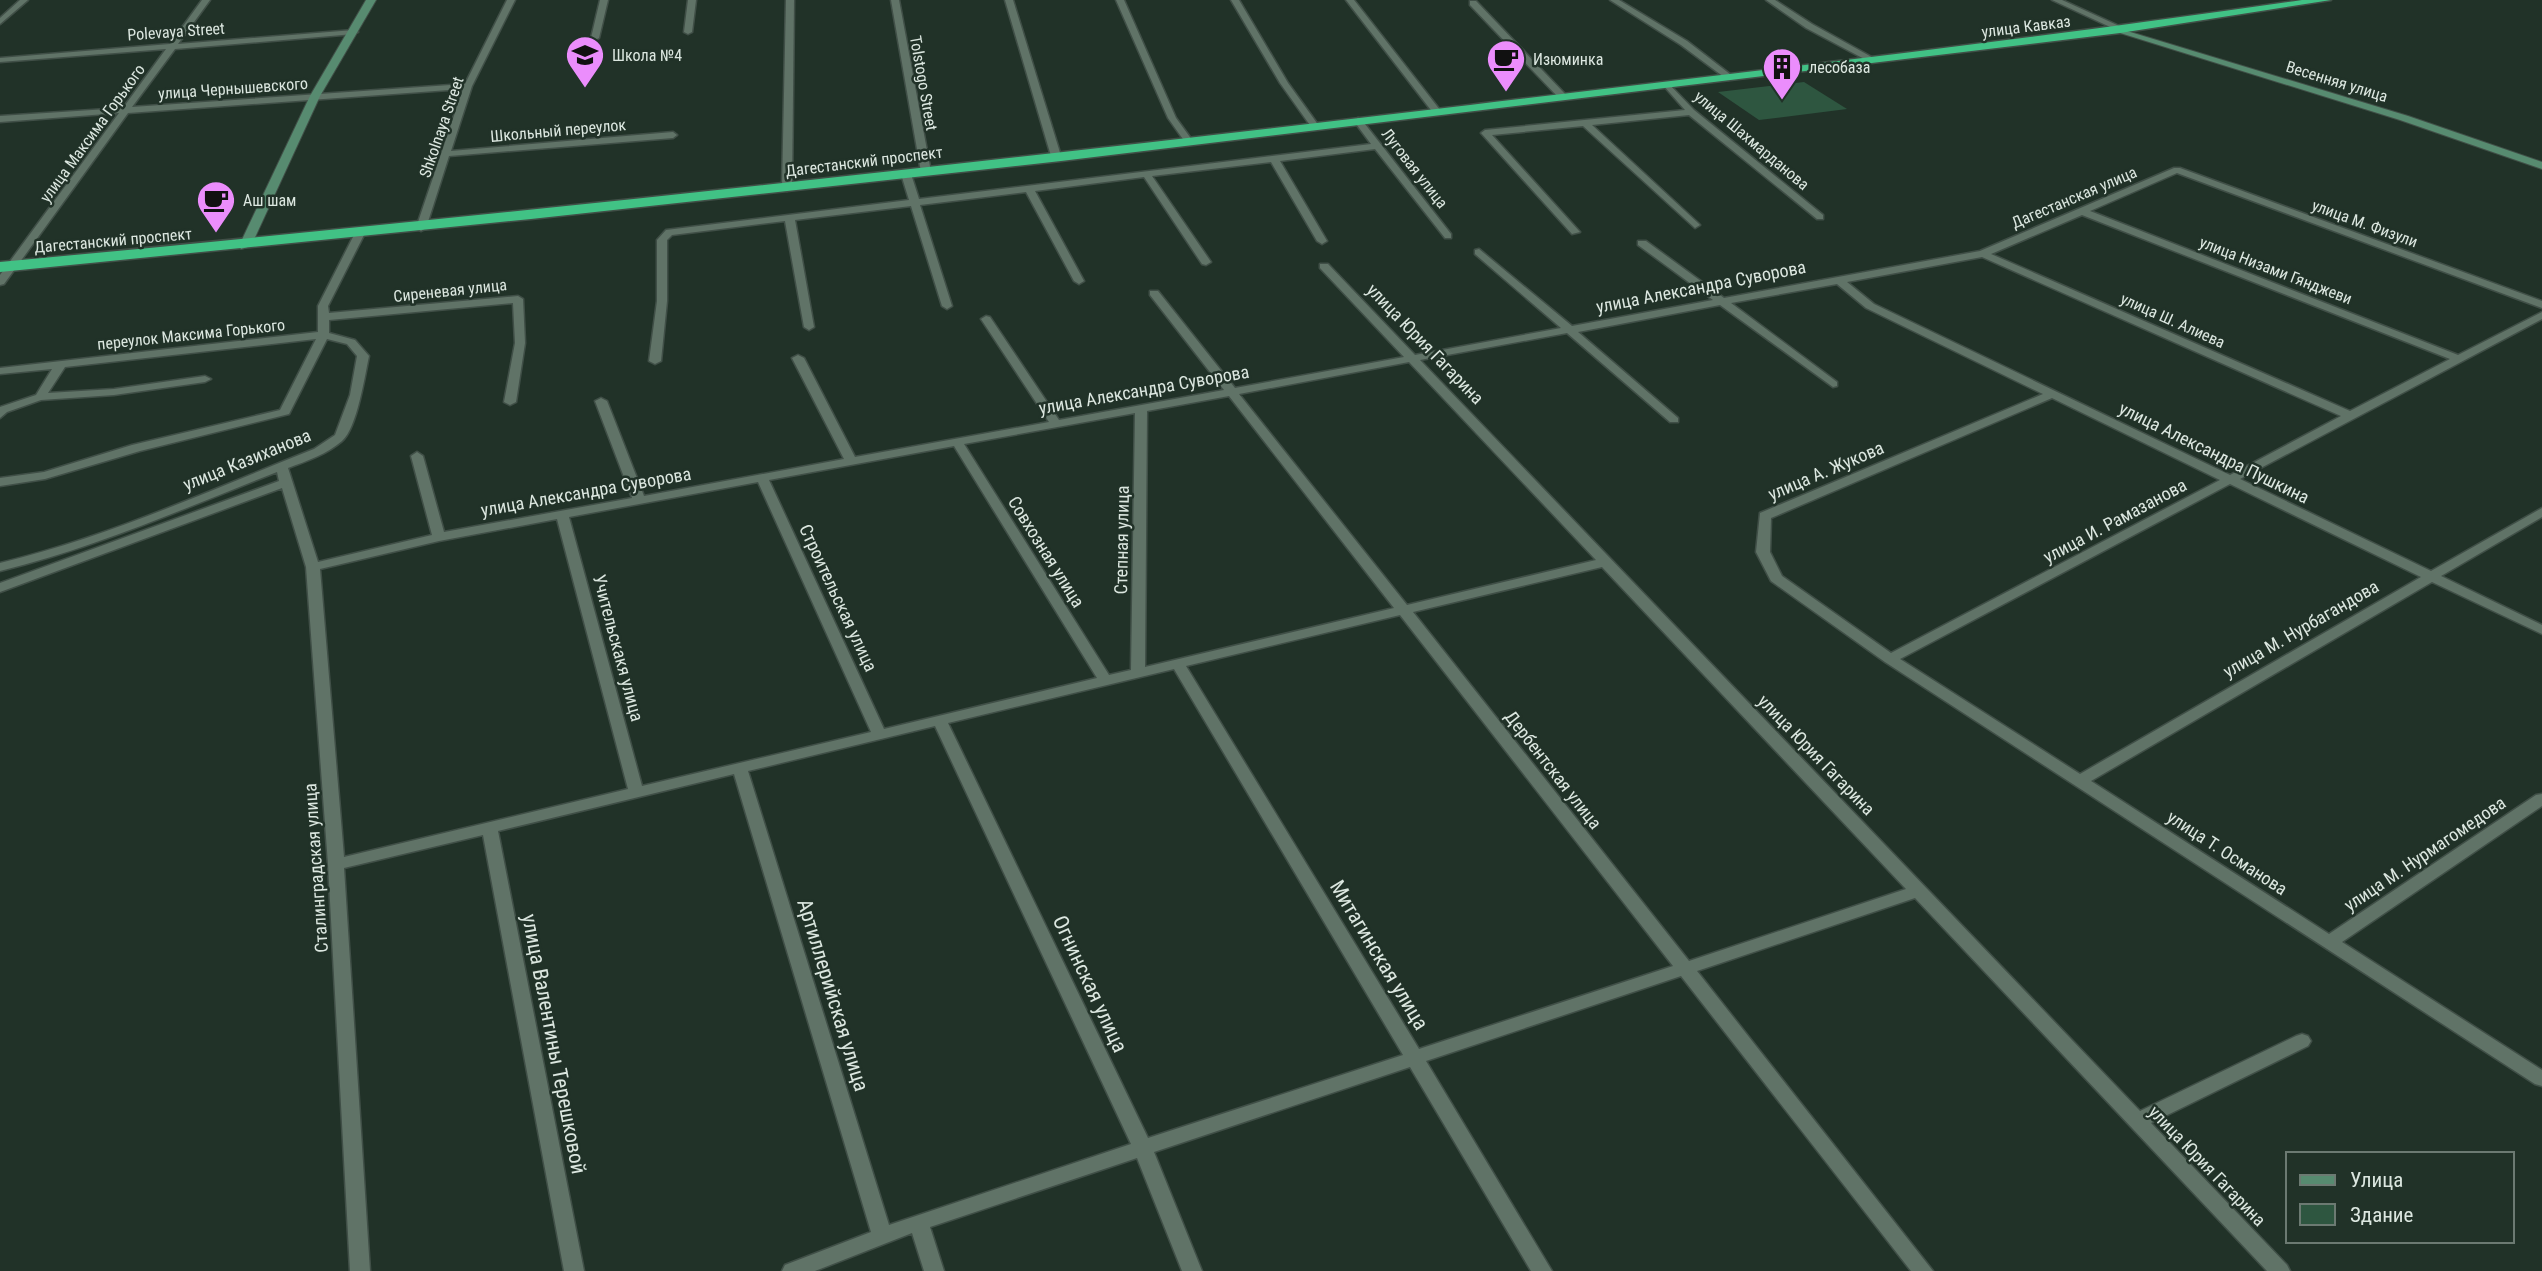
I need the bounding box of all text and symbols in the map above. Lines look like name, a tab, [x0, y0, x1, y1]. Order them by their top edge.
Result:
street label: улица Кавказ	[1980, 12, 2072, 41]
street label: Polevaya Street	[127, 19, 226, 44]
school or university icon: Школа №4	[564, 34, 606, 89]
street label: Tolstogo Street	[906, 34, 941, 132]
cafe icon: Изюминка	[1485, 38, 1527, 93]
place label: Школа №4	[612, 46, 682, 65]
building icon: лесобаза	[1761, 46, 1803, 101]
place label: Изюминка	[1533, 50, 1603, 69]
street label: Весенняя улица	[2284, 57, 2390, 106]
place label: лесобаза	[1809, 58, 1870, 77]
street label: улица Максима Горького	[36, 60, 149, 206]
street label: улица Чернышевского	[158, 74, 309, 103]
street label: Shkolnaya Street	[415, 74, 468, 180]
street label: улица Шахмарданова	[1690, 87, 1813, 194]
street label: Школьный переулок	[489, 115, 627, 146]
street label: Луговая улица	[1378, 125, 1452, 212]
street label: Дагестанский проспект	[784, 142, 944, 181]
street label: Дагестанская улица	[2009, 162, 2140, 232]
cafe icon: Аш шам	[195, 179, 237, 234]
place label: Аш шам	[243, 191, 296, 210]
street label: улица М. Физули	[2309, 196, 2420, 251]
street label: Дагестанский проспект	[33, 224, 193, 257]
street label: улица Низами Гянджеви	[2197, 233, 2355, 308]
street label: улица Александра Суворова	[1594, 256, 1808, 317]
street label: Сиреневая улица	[392, 275, 508, 306]
street label: улица Юрия Гагарина	[1363, 279, 1488, 408]
street label: улица Ш. Алиева	[2118, 289, 2228, 352]
street label: переулок Максима Горького	[96, 315, 286, 354]
street label: улица Александра Суворова	[1037, 361, 1251, 418]
street label: улица Александра Пушкина	[2116, 397, 2313, 508]
street label: улица Казиханова	[180, 424, 314, 495]
street label: улица А. Жукова	[1765, 437, 1887, 504]
street label: улица Александра Суворова	[479, 463, 693, 520]
street label: улица И. Рамазанова	[2040, 474, 2190, 567]
street label: Степная улица	[1110, 485, 1133, 595]
street label: Совхозная улица	[1004, 492, 1089, 611]
street label: Строительская улица	[795, 521, 882, 675]
street label: Учительскакя улица	[589, 572, 648, 724]
street label: улица М. Нурбагандова	[2219, 576, 2382, 682]
street label: улица Юрия Гагарина	[1754, 690, 1879, 819]
street label: Дербентская улица	[1501, 706, 1606, 833]
street label: Сталинградская улица	[299, 783, 332, 953]
street label: улица М. Нурмагомедова	[2340, 792, 2509, 915]
street label: улица Т. Османова	[2163, 806, 2291, 899]
street label: Митагинская улица	[1325, 876, 1433, 1034]
street label: Артиллерийская улица	[792, 896, 874, 1094]
street label: улица Валентины Терешковой	[517, 912, 591, 1176]
street label: Огнинская улица	[1048, 912, 1132, 1056]
street label: улица Юрия Гагарина	[2145, 1101, 2270, 1230]
legend	[2286, 1152, 2514, 1243]
text: Улица	[2350, 1168, 2403, 1192]
text: Здание	[2350, 1203, 2414, 1227]

